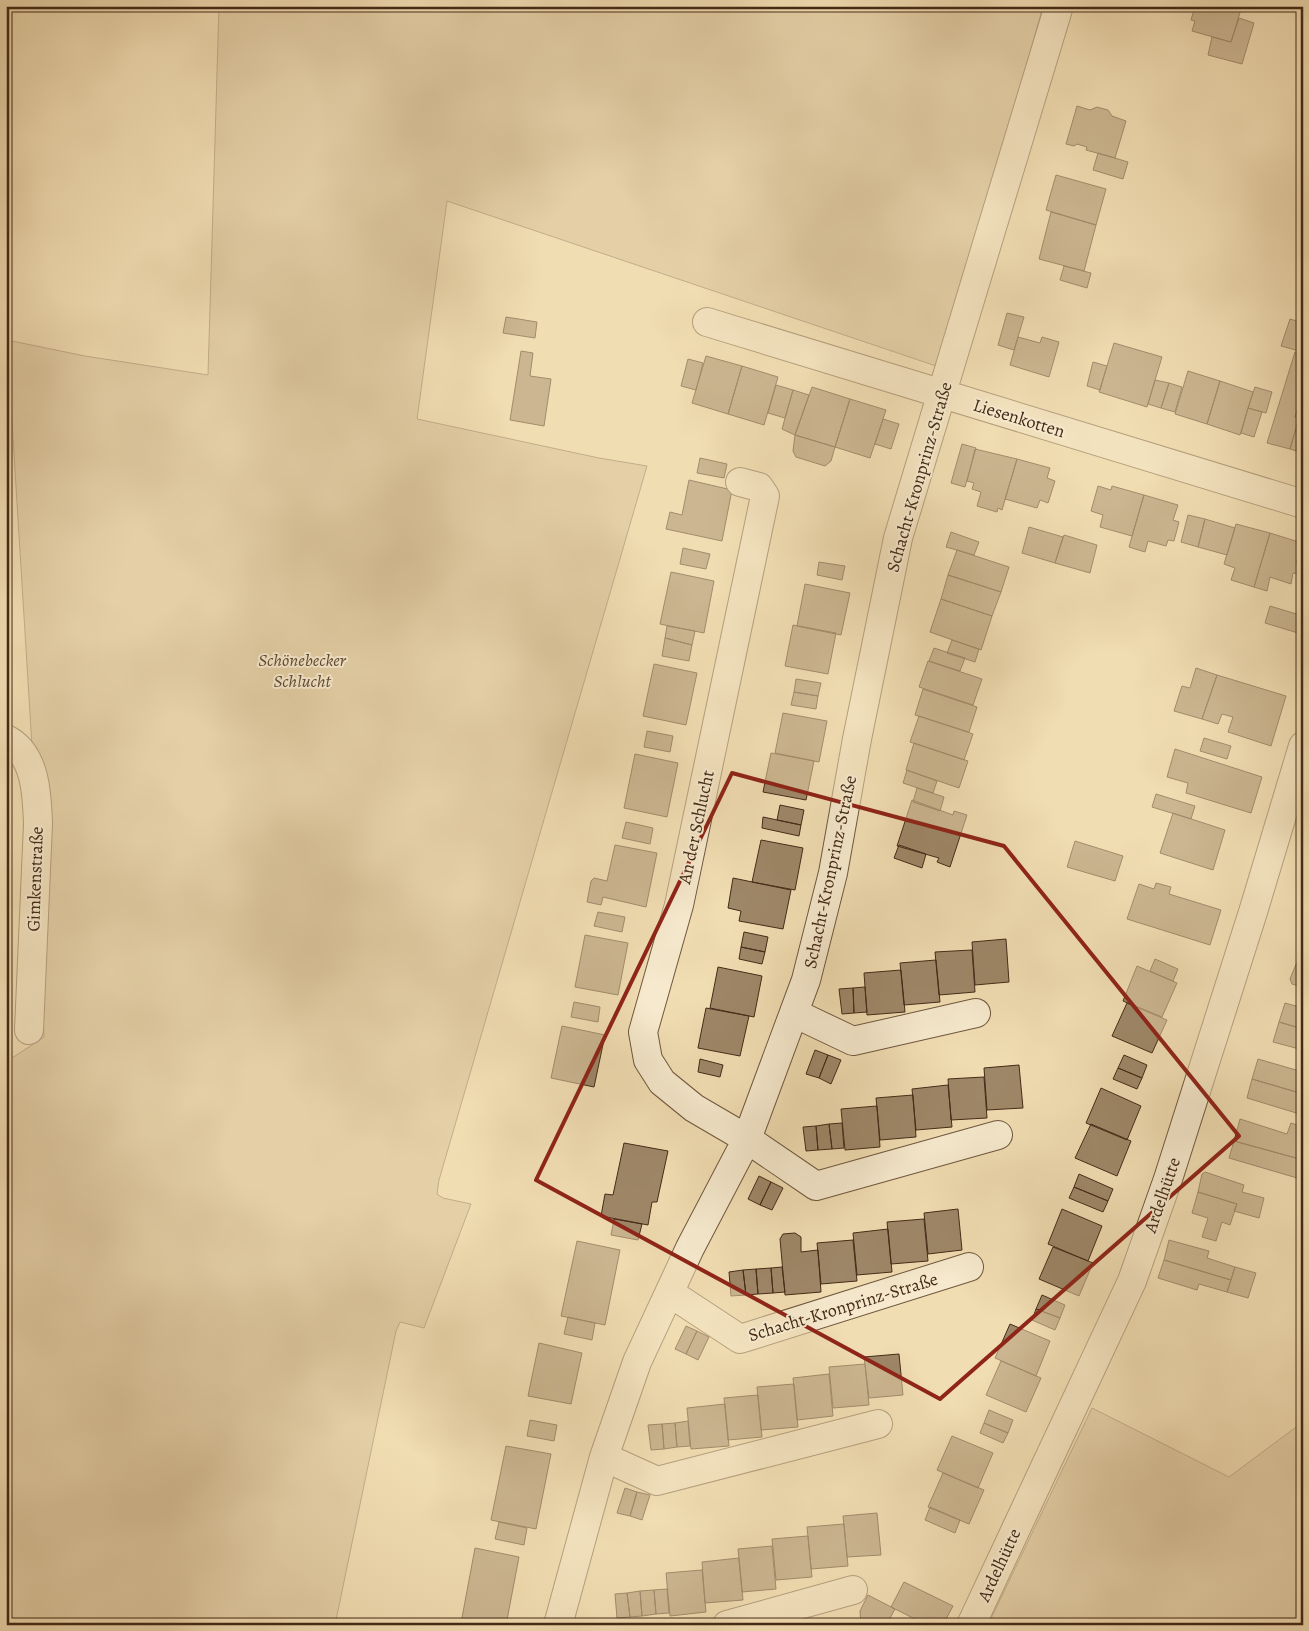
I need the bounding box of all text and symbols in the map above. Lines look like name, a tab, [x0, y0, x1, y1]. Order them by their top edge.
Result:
street label: Schacht-Kronprinz-Straße	[880, 379, 958, 575]
street label: Liesenkotten	[970, 393, 1068, 443]
park label: Schönebecker Schlucht	[258, 648, 347, 693]
street label: An der Schlucht	[672, 768, 720, 887]
street label: Schacht-Kronprinz-Straße	[798, 773, 862, 971]
street label: Gimkenstraße	[21, 826, 49, 932]
street label: Ardelhütte	[1138, 1154, 1186, 1237]
street label: Schacht-Kronprinz-Straße	[745, 1267, 941, 1347]
street label: Ardelhütte	[971, 1524, 1026, 1606]

